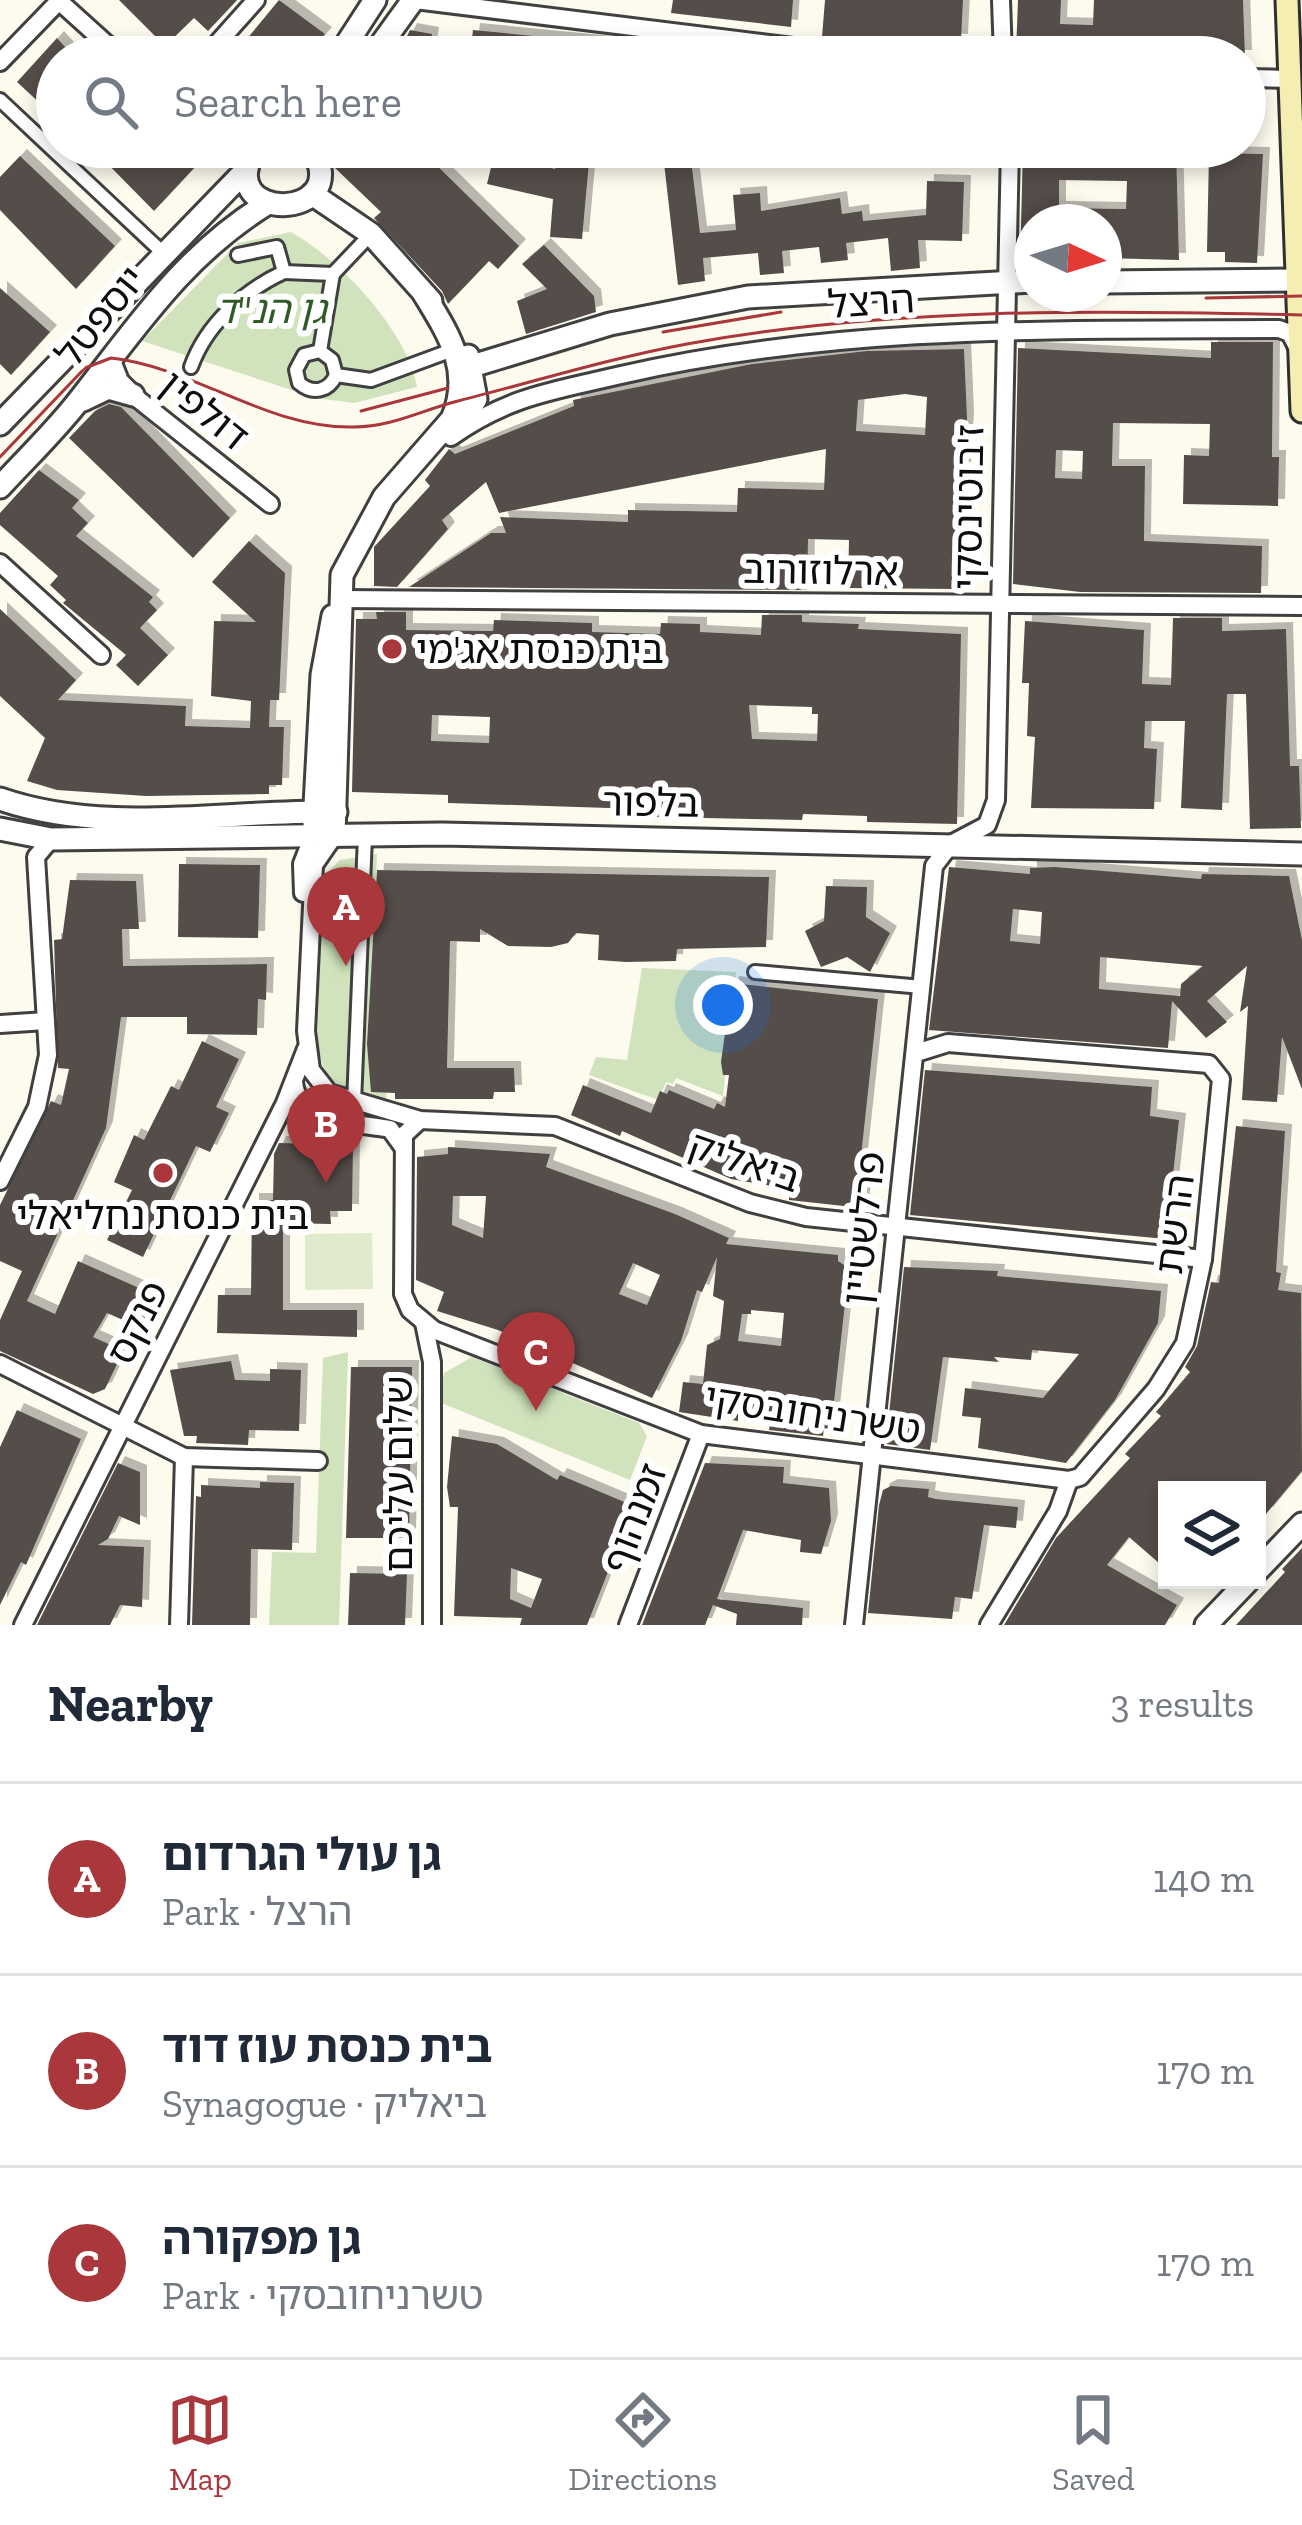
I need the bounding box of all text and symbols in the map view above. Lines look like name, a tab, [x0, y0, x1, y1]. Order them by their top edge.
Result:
search box	[36, 36, 1266, 168]
icon: search	[78, 69, 144, 135]
text: Search here	[174, 75, 402, 129]
north arrow	[1014, 204, 1122, 312]
street label: יוספטל	[46, 256, 155, 376]
street label: הרצל	[826, 275, 916, 328]
park label: גן הנ"ד	[216, 286, 329, 333]
street label: דולפין	[151, 361, 258, 460]
street label: ז'בוטינסקי	[944, 424, 993, 590]
street label: ארלוזורוב	[743, 546, 899, 595]
place label: בית כנסת אג'מי	[416, 626, 664, 673]
marker: בית כנסת אג'מי	[379, 636, 405, 662]
street label: בלפור	[602, 778, 700, 827]
pin: A	[307, 867, 385, 966]
your location	[693, 975, 753, 1035]
pin: B	[287, 1084, 365, 1183]
street label: ביאליק	[683, 1121, 807, 1202]
street label: פרלשטיין	[832, 1149, 895, 1307]
marker: בית כנסת נחליאלי	[150, 1160, 176, 1186]
street label: הרשת	[1145, 1172, 1204, 1277]
place label: בית כנסת נחליאלי	[17, 1192, 309, 1239]
street label: פנקס	[97, 1272, 178, 1372]
pin: C	[497, 1312, 575, 1411]
street label: טשרניחובסקי	[702, 1373, 924, 1454]
street label: שלום עליכם	[375, 1375, 422, 1573]
street label: זמנהוף	[592, 1457, 677, 1580]
map controls	[1158, 1481, 1266, 1589]
button: layers	[1158, 1481, 1266, 1589]
text: Nearby	[48, 1673, 213, 1734]
text: 3 results	[1110, 1680, 1254, 1727]
text: גן עולי הגרדום	[162, 1828, 441, 1882]
text: A	[74, 1855, 100, 1902]
text: 140 m	[1153, 1855, 1254, 1902]
text: Park · הרצל	[162, 1888, 353, 1935]
text: בית כנסת עוז דוד	[162, 2020, 492, 2074]
text: B	[75, 2047, 99, 2094]
text: 170 m	[1156, 2047, 1254, 2094]
text: Synagogue · ביאליק	[162, 2080, 487, 2127]
text: גן מפקורה	[162, 2212, 361, 2266]
text: C	[74, 2239, 100, 2286]
text: 170 m	[1156, 2239, 1254, 2286]
text: Park · טשרניחובסקי	[162, 2272, 484, 2319]
tab: Map	[167, 2387, 233, 2498]
tab: Directions	[568, 2387, 717, 2498]
tab: Saved	[1052, 2387, 1135, 2498]

